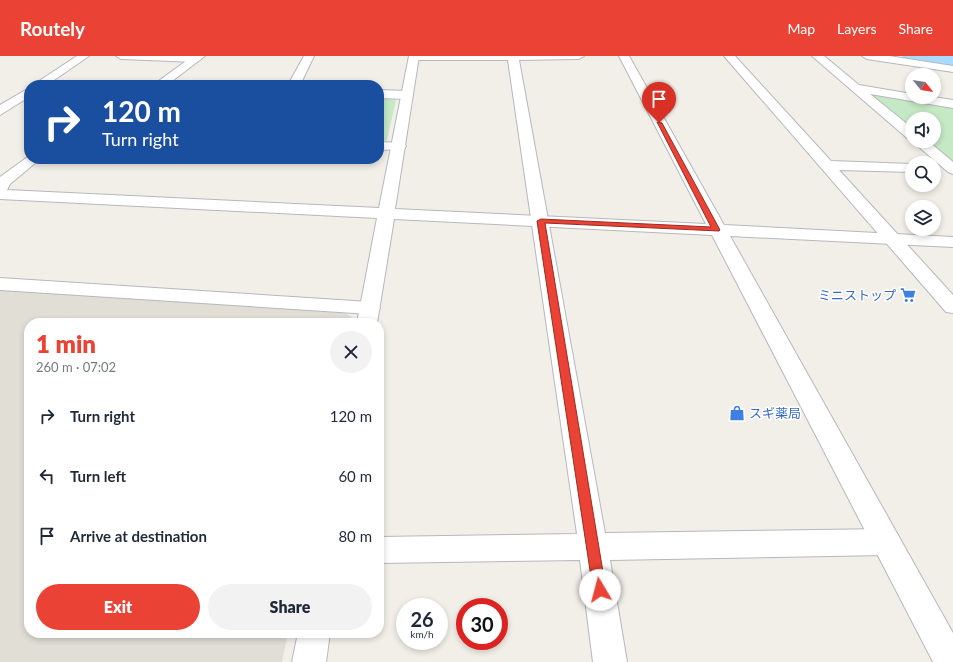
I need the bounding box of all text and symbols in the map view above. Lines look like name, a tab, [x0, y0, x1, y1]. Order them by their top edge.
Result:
text: Routely	[20, 17, 85, 40]
text: Map	[787, 20, 815, 37]
text: Layers	[837, 20, 877, 37]
text: Share	[899, 20, 933, 37]
north arrow	[905, 68, 941, 104]
map controls	[905, 68, 941, 236]
pin	[642, 82, 676, 123]
icon: arrive	[648, 88, 670, 110]
text: 120 m	[102, 94, 181, 128]
icon: right	[36, 96, 88, 148]
button: sound	[905, 112, 941, 148]
text: Turn right	[102, 128, 179, 150]
button: search	[905, 156, 941, 192]
button: layers	[905, 200, 941, 236]
supermarket icon: ミニストップ	[899, 286, 917, 304]
place label: ミニストップ	[818, 287, 896, 303]
text: 1 min	[36, 329, 96, 358]
button: close	[330, 331, 372, 373]
text: 260 m · 07:02	[36, 359, 116, 375]
shop icon: スギ薬局	[728, 404, 746, 422]
icon: right	[36, 405, 58, 427]
place label: スギ薬局	[749, 405, 801, 421]
text: Turn right	[70, 407, 135, 425]
text: 120 m	[330, 407, 372, 425]
icon: left	[36, 465, 58, 487]
text: Turn left	[70, 467, 126, 485]
text: 60 m	[338, 467, 372, 485]
icon: arrive	[36, 525, 58, 547]
text: Arrive at destination	[70, 527, 207, 545]
text: 80 m	[338, 527, 372, 545]
position arrow	[579, 569, 621, 611]
button: Exit	[36, 584, 200, 630]
button: Share	[208, 584, 372, 630]
speed limit sign: 30	[456, 598, 508, 650]
text: 26	[410, 607, 434, 631]
text: km/h	[410, 628, 434, 640]

